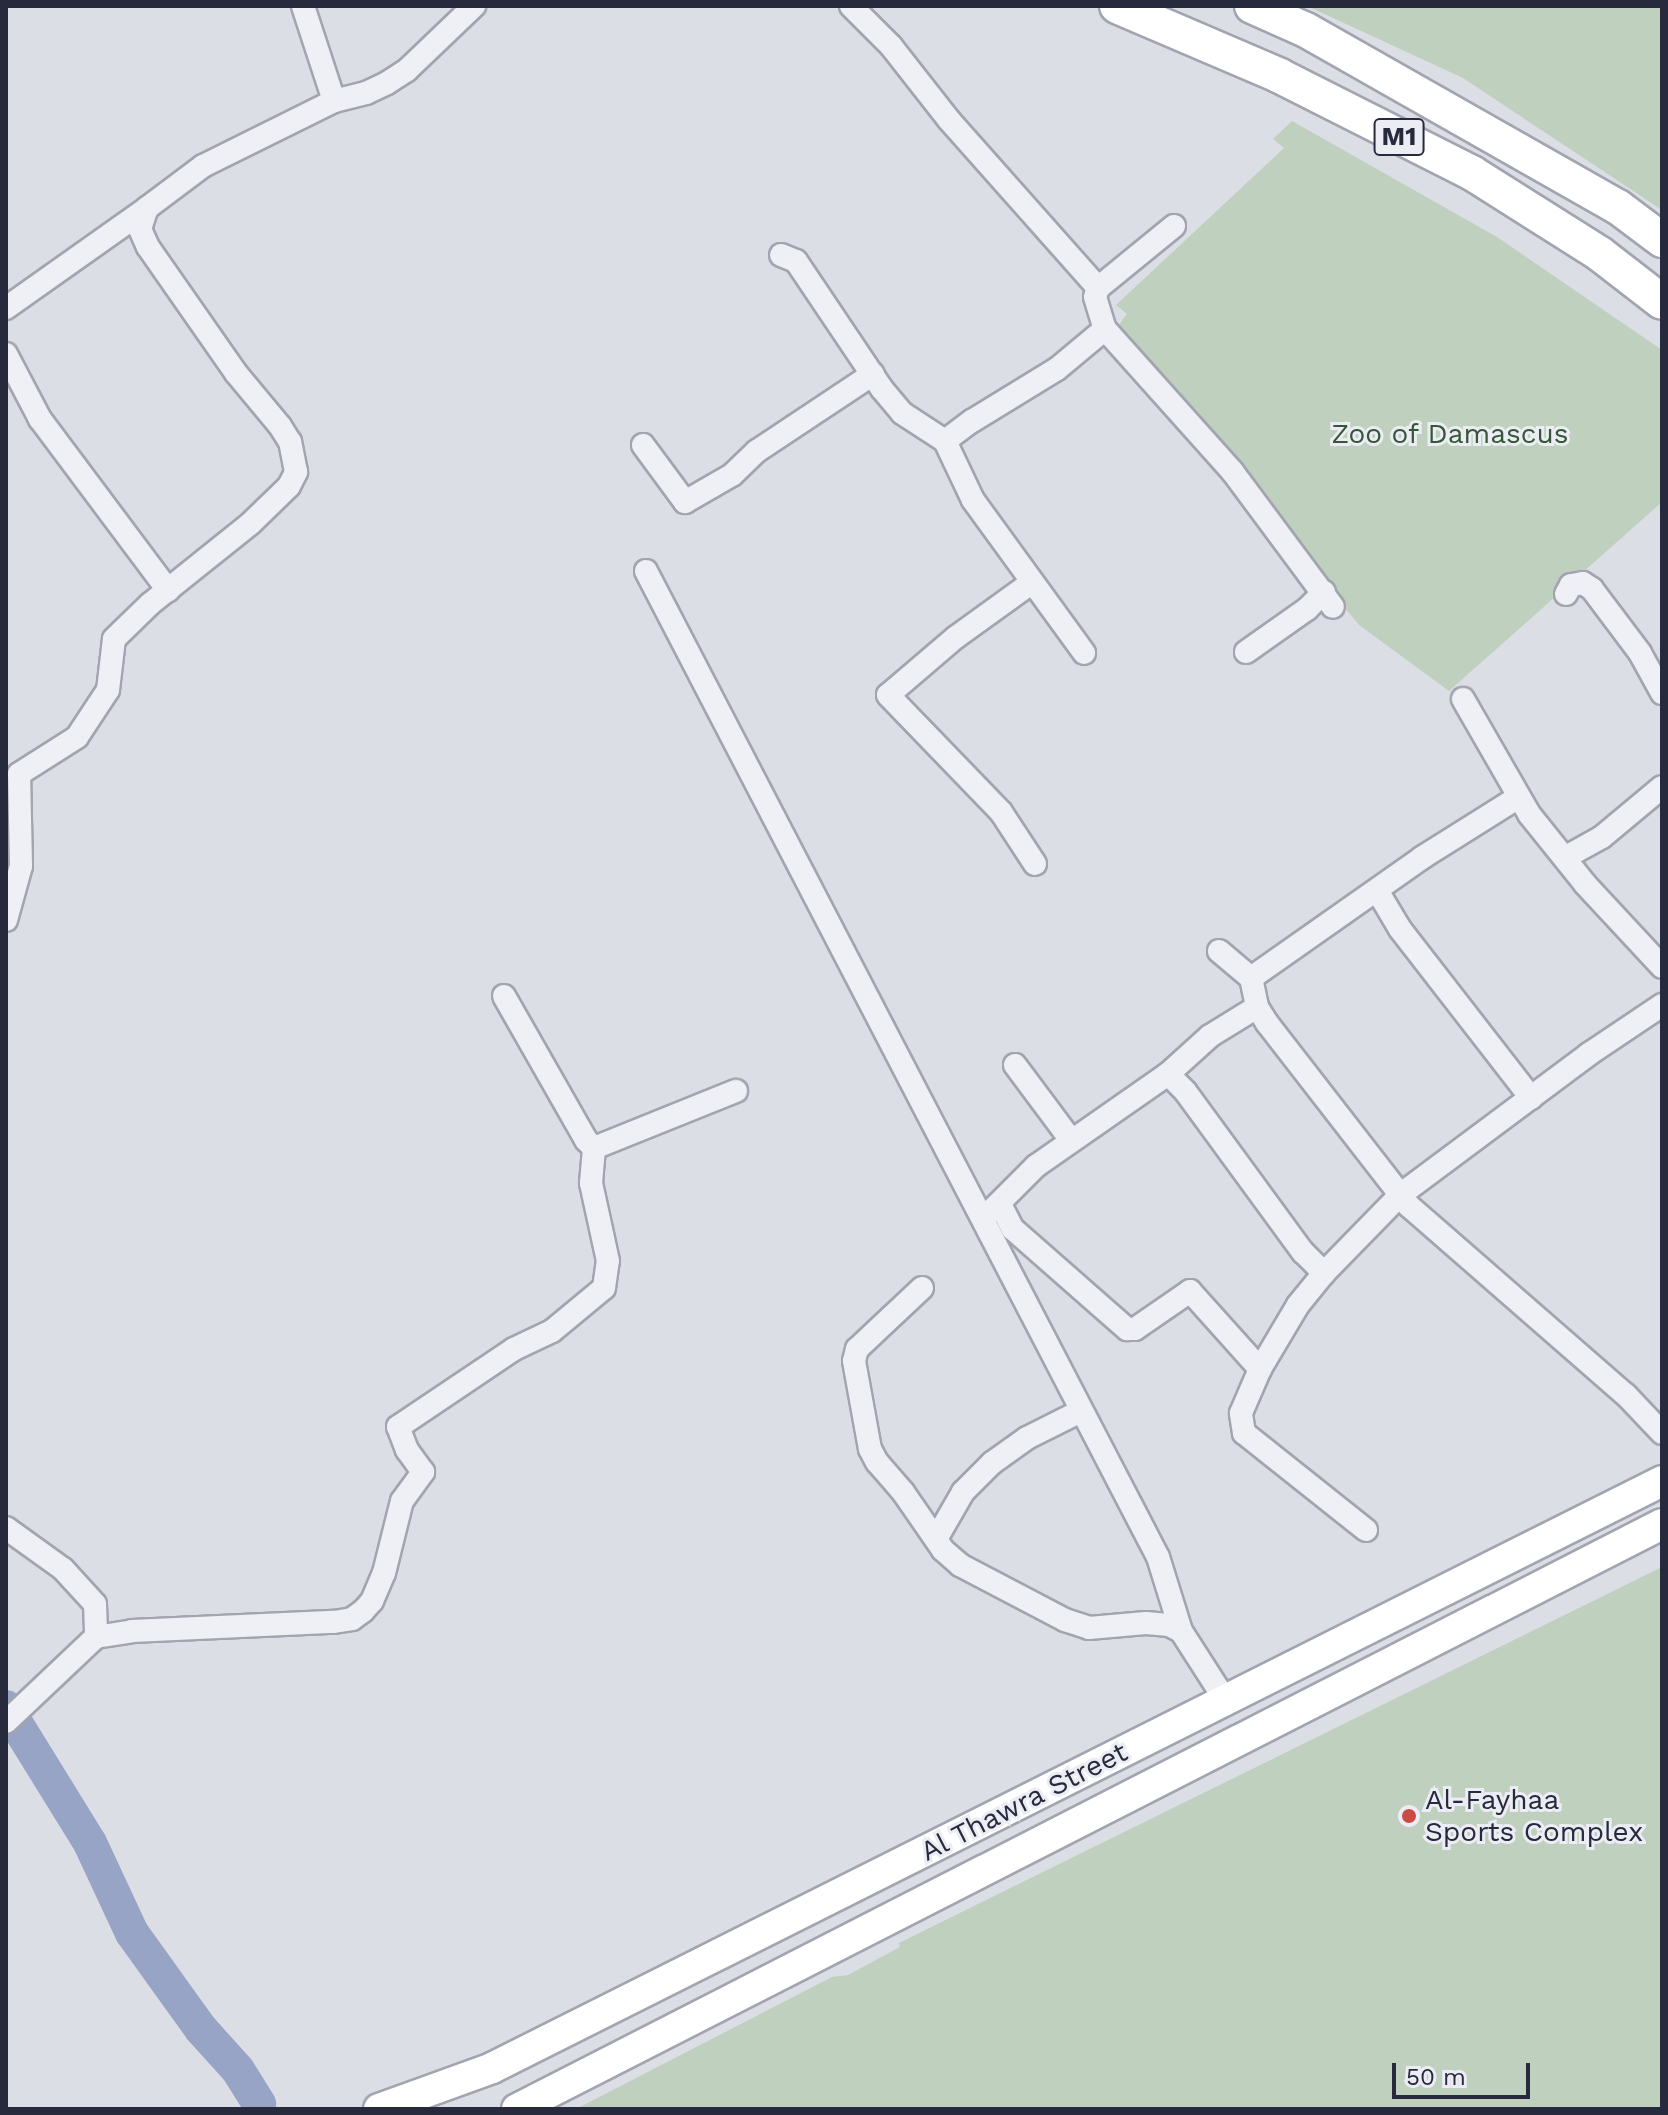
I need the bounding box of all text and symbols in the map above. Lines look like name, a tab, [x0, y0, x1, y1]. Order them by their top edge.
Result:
road number: M1	[1373, 115, 1425, 159]
park label: Zoo of Damascus	[1331, 417, 1569, 451]
street label: Al Thawra Street	[914, 1735, 1134, 1869]
place label: Al-Fayhaa Sports Complex	[1425, 1783, 1643, 1849]
marker: Al-Fayhaa Sports Complex	[1400, 1807, 1418, 1825]
scale bar	[1396, 2047, 1534, 2097]
text: 50 m	[1406, 2063, 1466, 2091]

